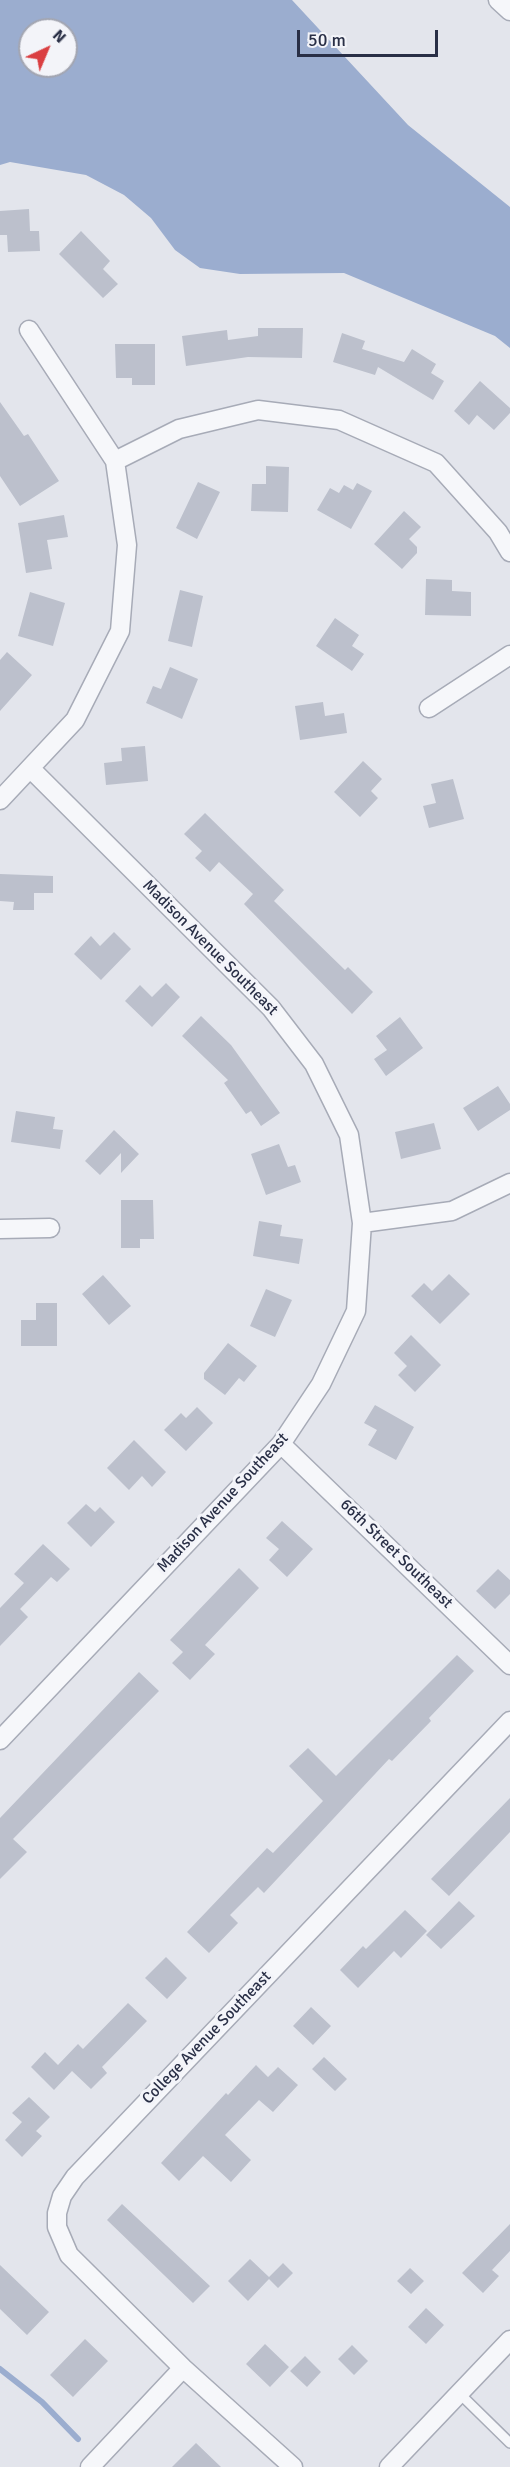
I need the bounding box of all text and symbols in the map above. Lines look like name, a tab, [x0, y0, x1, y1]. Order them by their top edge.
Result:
north arrow	[18, 18, 78, 78]
scale bar	[300, 18, 441, 56]
text: N	[48, 25, 70, 48]
text: 50 m	[308, 29, 346, 51]
street label: Madison Avenue Southeast	[138, 876, 282, 1020]
street label: Madison Avenue Southeast	[153, 1429, 293, 1577]
street label: 66th Street Southeast	[336, 1495, 456, 1613]
street label: College Avenue Southeast	[138, 1968, 276, 2108]

